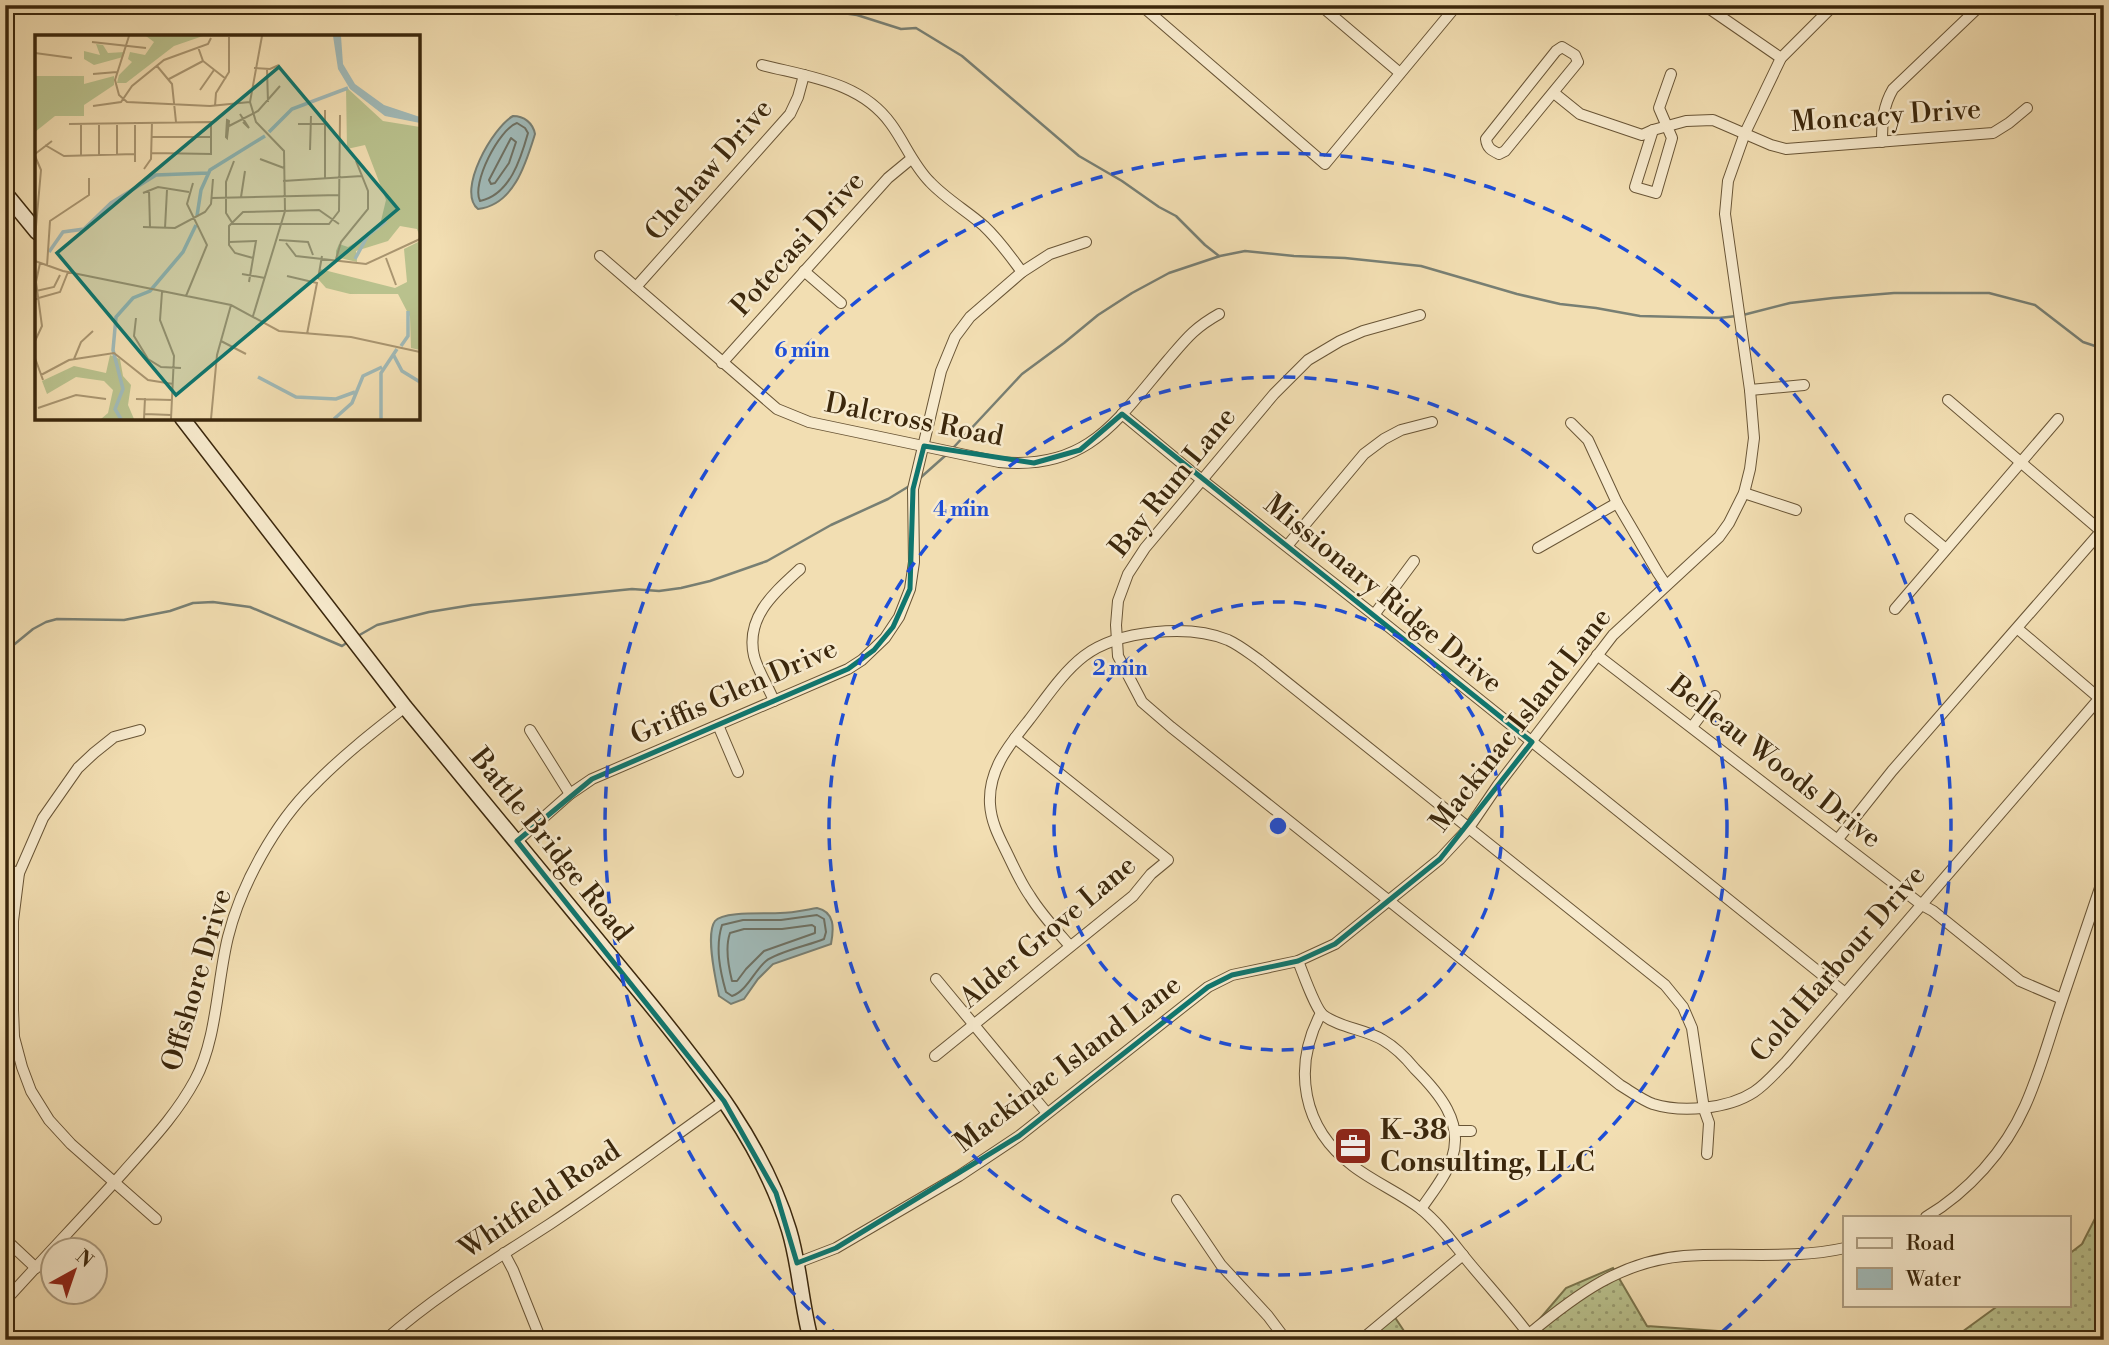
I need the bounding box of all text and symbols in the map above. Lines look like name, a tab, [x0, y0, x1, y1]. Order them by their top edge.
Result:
inset map	[35, 35, 420, 420]
street label: Chehaw Drive	[638, 92, 780, 248]
street label: Moncacy Drive	[1790, 92, 1982, 140]
street label: Potecasi Drive	[724, 164, 872, 324]
text: 6 min	[774, 338, 830, 364]
street label: Dalcross Road	[822, 386, 1006, 454]
street label: Bay Rum Lane	[1101, 400, 1244, 565]
street label: Missionary Ridge Drive	[1257, 487, 1509, 701]
text: 4 min	[933, 497, 989, 523]
street label: Mackinac Island Lane	[1423, 601, 1619, 839]
street label: Griffis Glen Drive	[625, 631, 843, 753]
text: 2 min	[1092, 656, 1148, 682]
street label: Belleau Woods Drive	[1661, 667, 1888, 856]
street label: Battle Bridge Road	[462, 740, 640, 949]
centre of rings	[1266, 814, 1290, 838]
street label: Alder Grove Lane	[952, 848, 1143, 1017]
street label: Cold Harbour Drive	[1743, 858, 1933, 1070]
street label: Offshore Drive	[154, 885, 240, 1075]
street label: Mackinac Island Lane	[948, 967, 1188, 1161]
place label: K-38 Consulting, LLC	[1380, 1113, 1595, 1180]
office icon: K-38 Consulting, LLC	[1332, 1125, 1374, 1167]
street label: Whitfield Road	[452, 1133, 627, 1267]
legend	[1843, 1216, 2070, 1306]
text: Road	[1906, 1231, 1955, 1257]
north arrow	[38, 1236, 108, 1306]
text: N	[71, 1245, 98, 1273]
text: Water	[1905, 1267, 1961, 1293]

